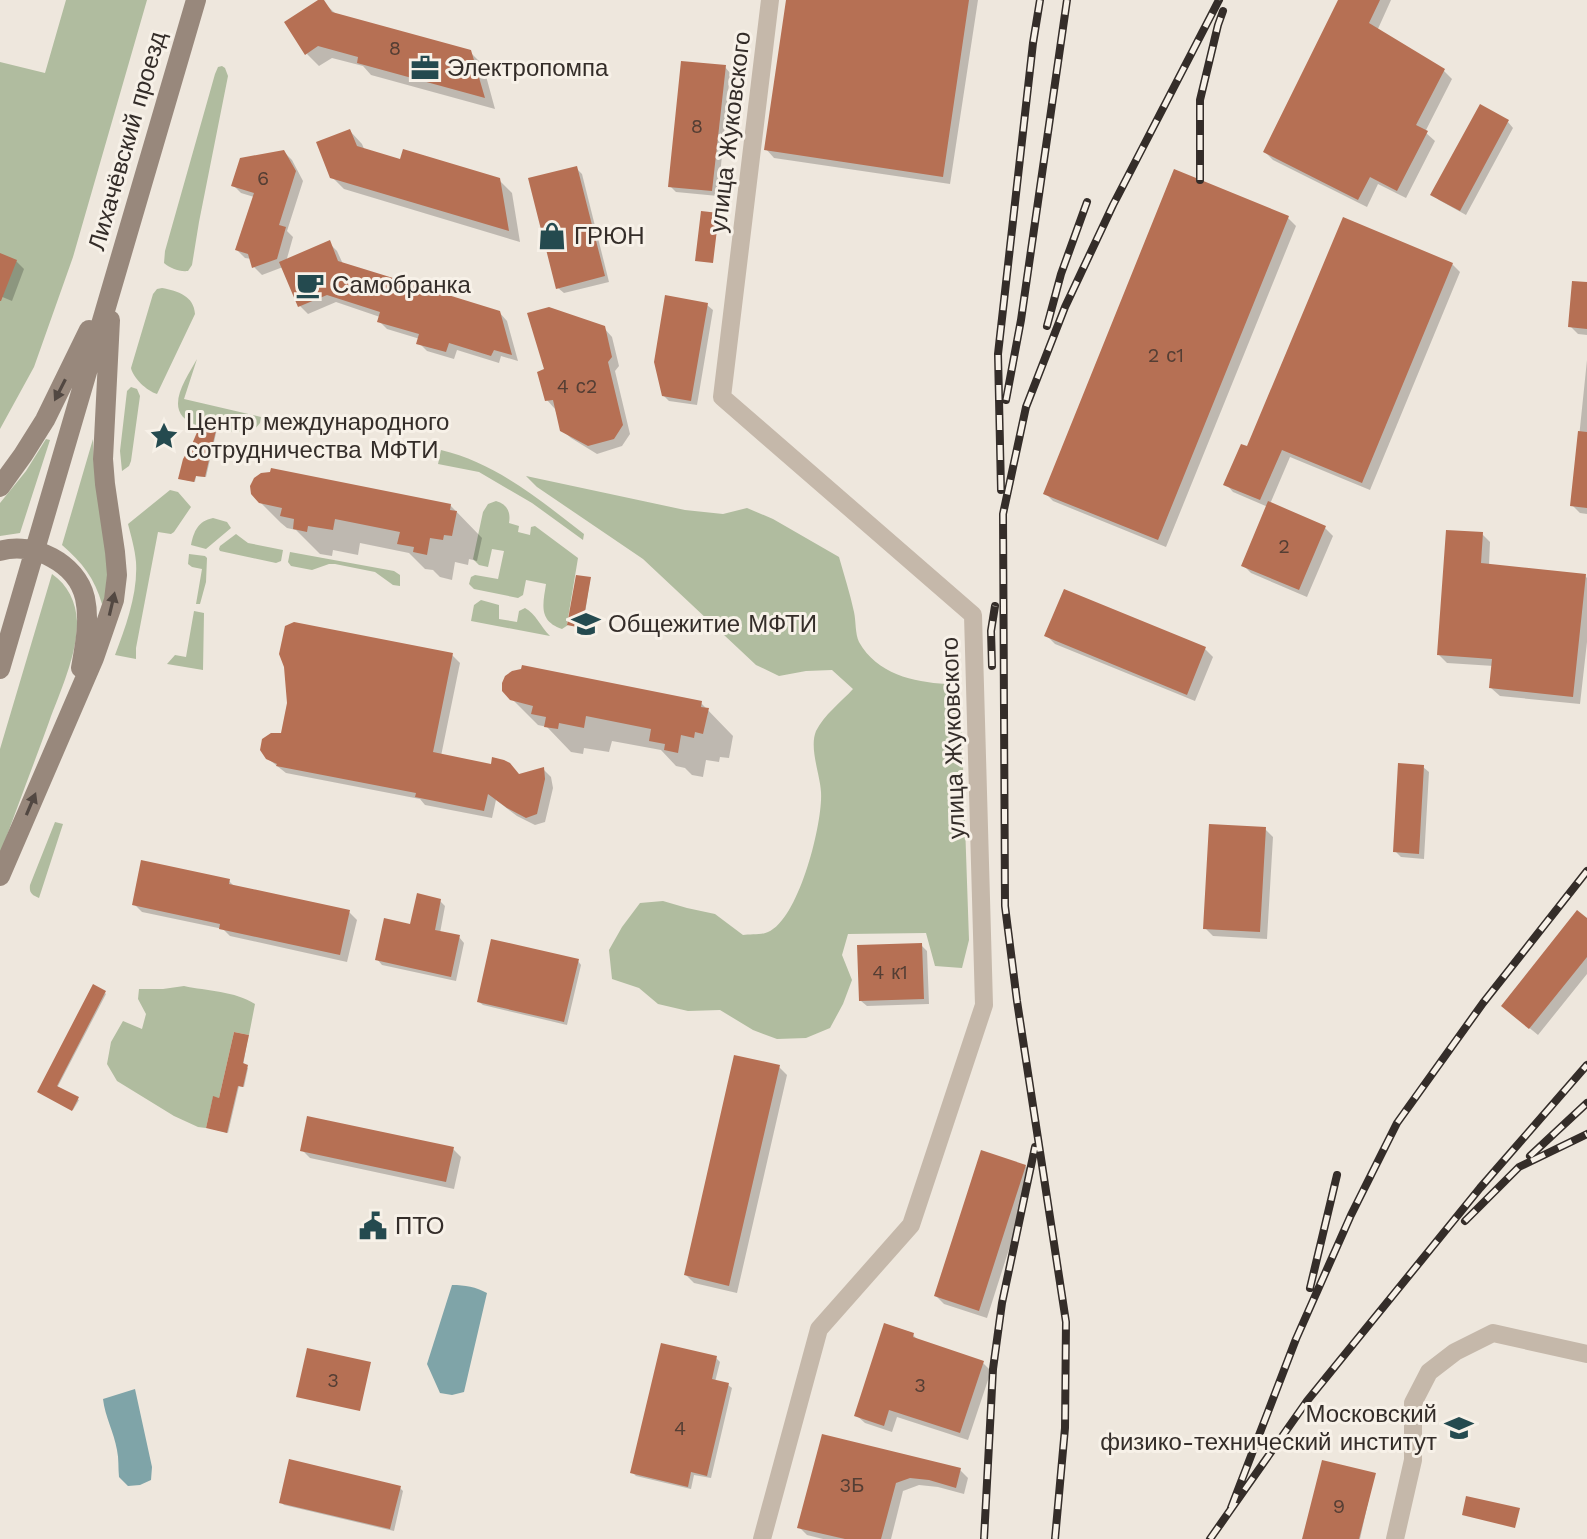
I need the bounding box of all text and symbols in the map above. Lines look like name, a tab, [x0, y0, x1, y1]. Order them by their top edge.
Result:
street label: Лихачёвский проезд	[82, 28, 172, 254]
street label: улица Жуковского	[704, 30, 756, 234]
house number: 8	[389, 36, 401, 60]
office icon: Электропомпа	[410, 53, 440, 83]
place label: Электропомпа	[447, 54, 609, 82]
house number: 8	[691, 114, 703, 138]
house number: 6	[257, 166, 269, 190]
shop icon: ГРЮН	[537, 221, 567, 251]
place label: ГРЮН	[574, 222, 645, 250]
cafe icon: Самобранка	[295, 270, 325, 300]
place label: Самобранка	[332, 271, 472, 299]
house number: 2 с1	[1148, 343, 1184, 367]
house number: 4 с2	[557, 374, 597, 398]
one-way arrow	[54, 378, 67, 401]
place label: Центр международного сотрудничества МФТИ	[186, 408, 449, 464]
place icon: Центр международного сотрудничества МФТИ	[149, 421, 179, 451]
house number: 2	[1278, 534, 1290, 558]
one-way arrow	[106, 591, 119, 616]
school or university icon: Общежитие МФТИ	[571, 609, 601, 639]
place label: Общежитие МФТИ	[608, 610, 817, 638]
street label: улица Жуковского	[935, 636, 971, 840]
one-way arrow	[24, 793, 37, 816]
house number: 4 к1	[872, 960, 908, 984]
public building icon: ПТО	[358, 1211, 388, 1241]
place label: ПТО	[395, 1212, 445, 1240]
house number: 3	[327, 1368, 339, 1392]
house number: 3	[914, 1373, 926, 1397]
place label: Московский физико-технический институт	[1100, 1400, 1437, 1456]
school or university icon: Московский физико-технический институт	[1444, 1413, 1474, 1443]
house number: 4	[674, 1416, 686, 1440]
house number: 3Б	[840, 1473, 864, 1497]
house number: 9	[1333, 1494, 1345, 1518]

